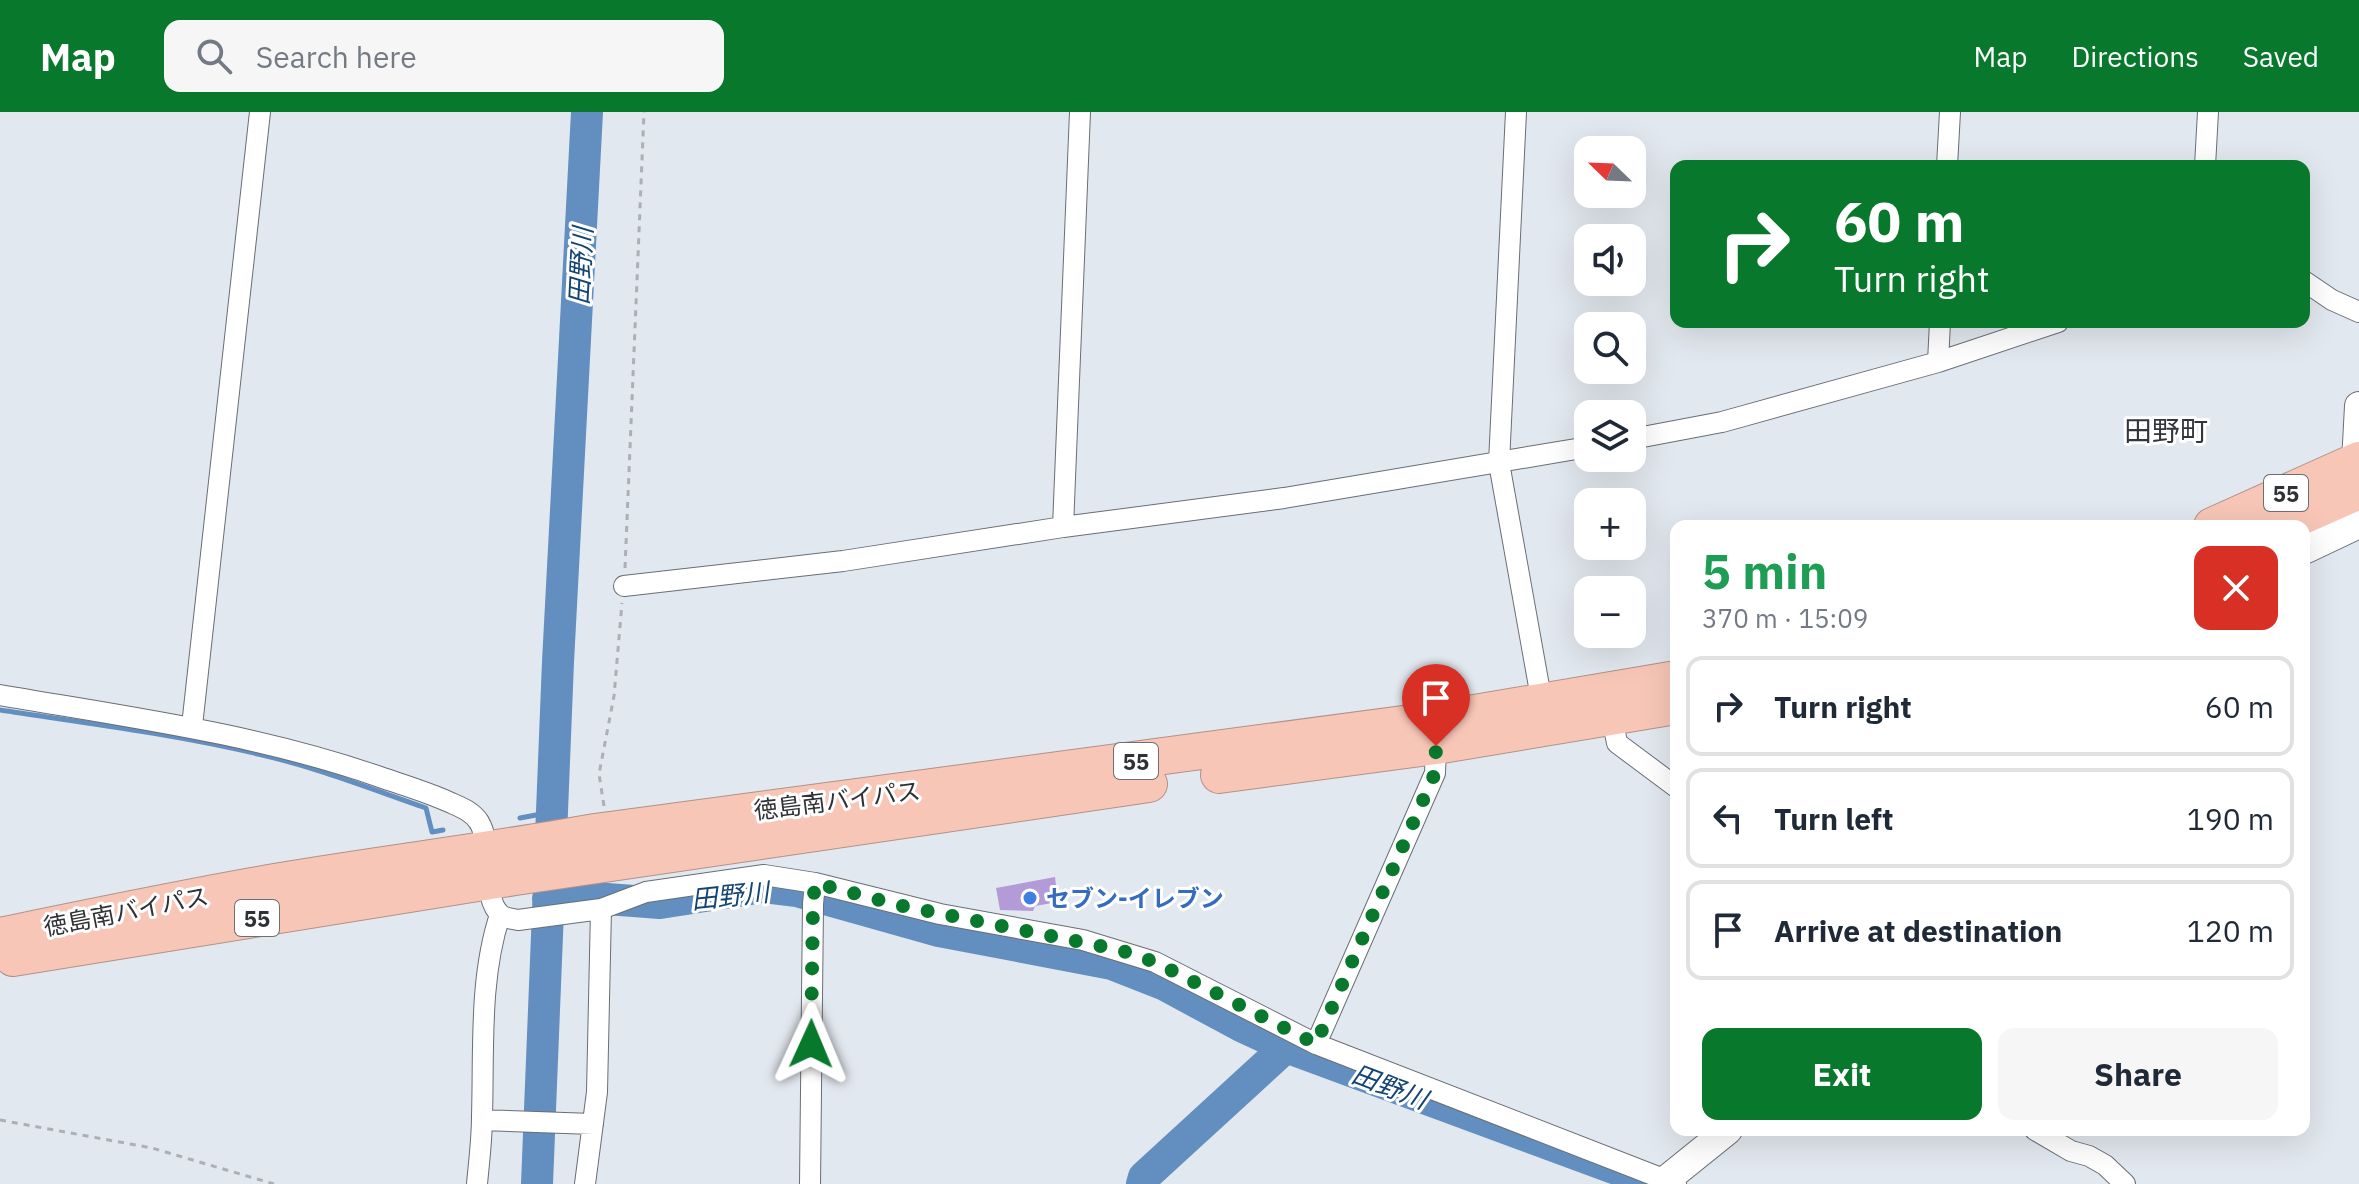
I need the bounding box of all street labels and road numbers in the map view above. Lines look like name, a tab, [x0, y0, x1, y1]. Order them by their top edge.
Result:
road number: 55	[2264, 475, 2308, 511]
road number: 55	[1114, 743, 1158, 779]
street label: 徳島南バイパス	[752, 774, 922, 826]
street label: 徳島南バイパス	[41, 879, 211, 943]
road number: 55	[235, 900, 279, 936]

